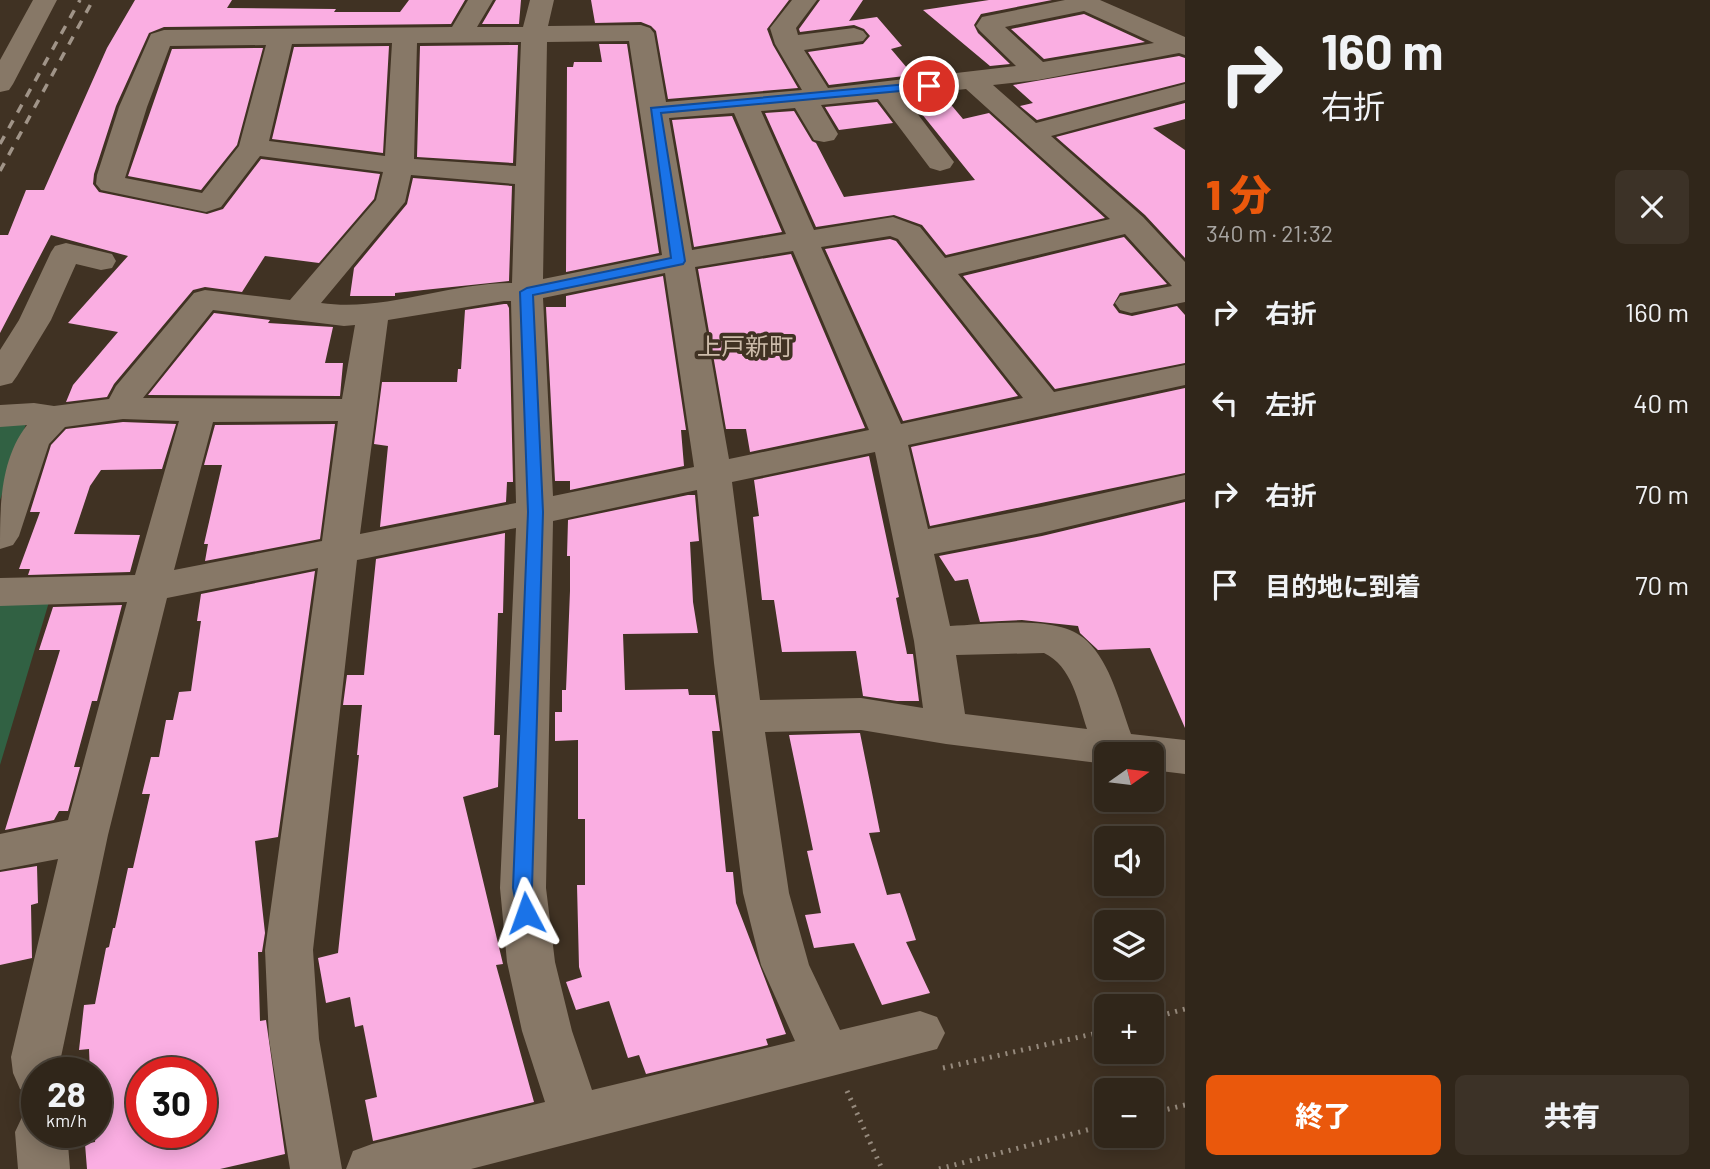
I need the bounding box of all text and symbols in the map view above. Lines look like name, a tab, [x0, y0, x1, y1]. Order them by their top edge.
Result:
text: 160 m	[1321, 21, 1443, 80]
icon: right	[1206, 28, 1297, 119]
pin	[899, 56, 959, 116]
icon: arrive	[910, 67, 948, 105]
text: 右折	[1321, 86, 1385, 124]
text: 1 分	[1206, 168, 1271, 218]
button: close	[1615, 170, 1689, 244]
text: 340 m · 21:32	[1206, 219, 1333, 247]
icon: right	[1206, 293, 1244, 331]
text: 160 m	[1625, 296, 1689, 327]
text: 右折	[1265, 297, 1317, 328]
district label: 上戸新町	[697, 331, 793, 360]
icon: left	[1206, 384, 1244, 422]
text: 40 m	[1633, 387, 1689, 418]
text: 左折	[1265, 388, 1317, 419]
icon: right	[1206, 475, 1244, 513]
text: 70 m	[1635, 478, 1689, 509]
text: 右折	[1265, 479, 1317, 510]
icon: arrive	[1206, 566, 1244, 604]
text: 70 m	[1635, 569, 1689, 600]
text: 目的地に到着	[1265, 570, 1421, 601]
north arrow	[1094, 742, 1164, 812]
map controls	[1094, 742, 1164, 1148]
button: sound	[1094, 826, 1164, 896]
position arrow	[489, 876, 563, 950]
button: layers	[1094, 910, 1164, 980]
button: +	[1094, 994, 1164, 1064]
speed limit sign: 30	[126, 1057, 217, 1148]
text: 28	[47, 1072, 86, 1114]
button: 終了	[1206, 1075, 1441, 1155]
button: 共有	[1455, 1075, 1689, 1155]
button: −	[1094, 1078, 1164, 1148]
text: km/h	[46, 1109, 87, 1131]

